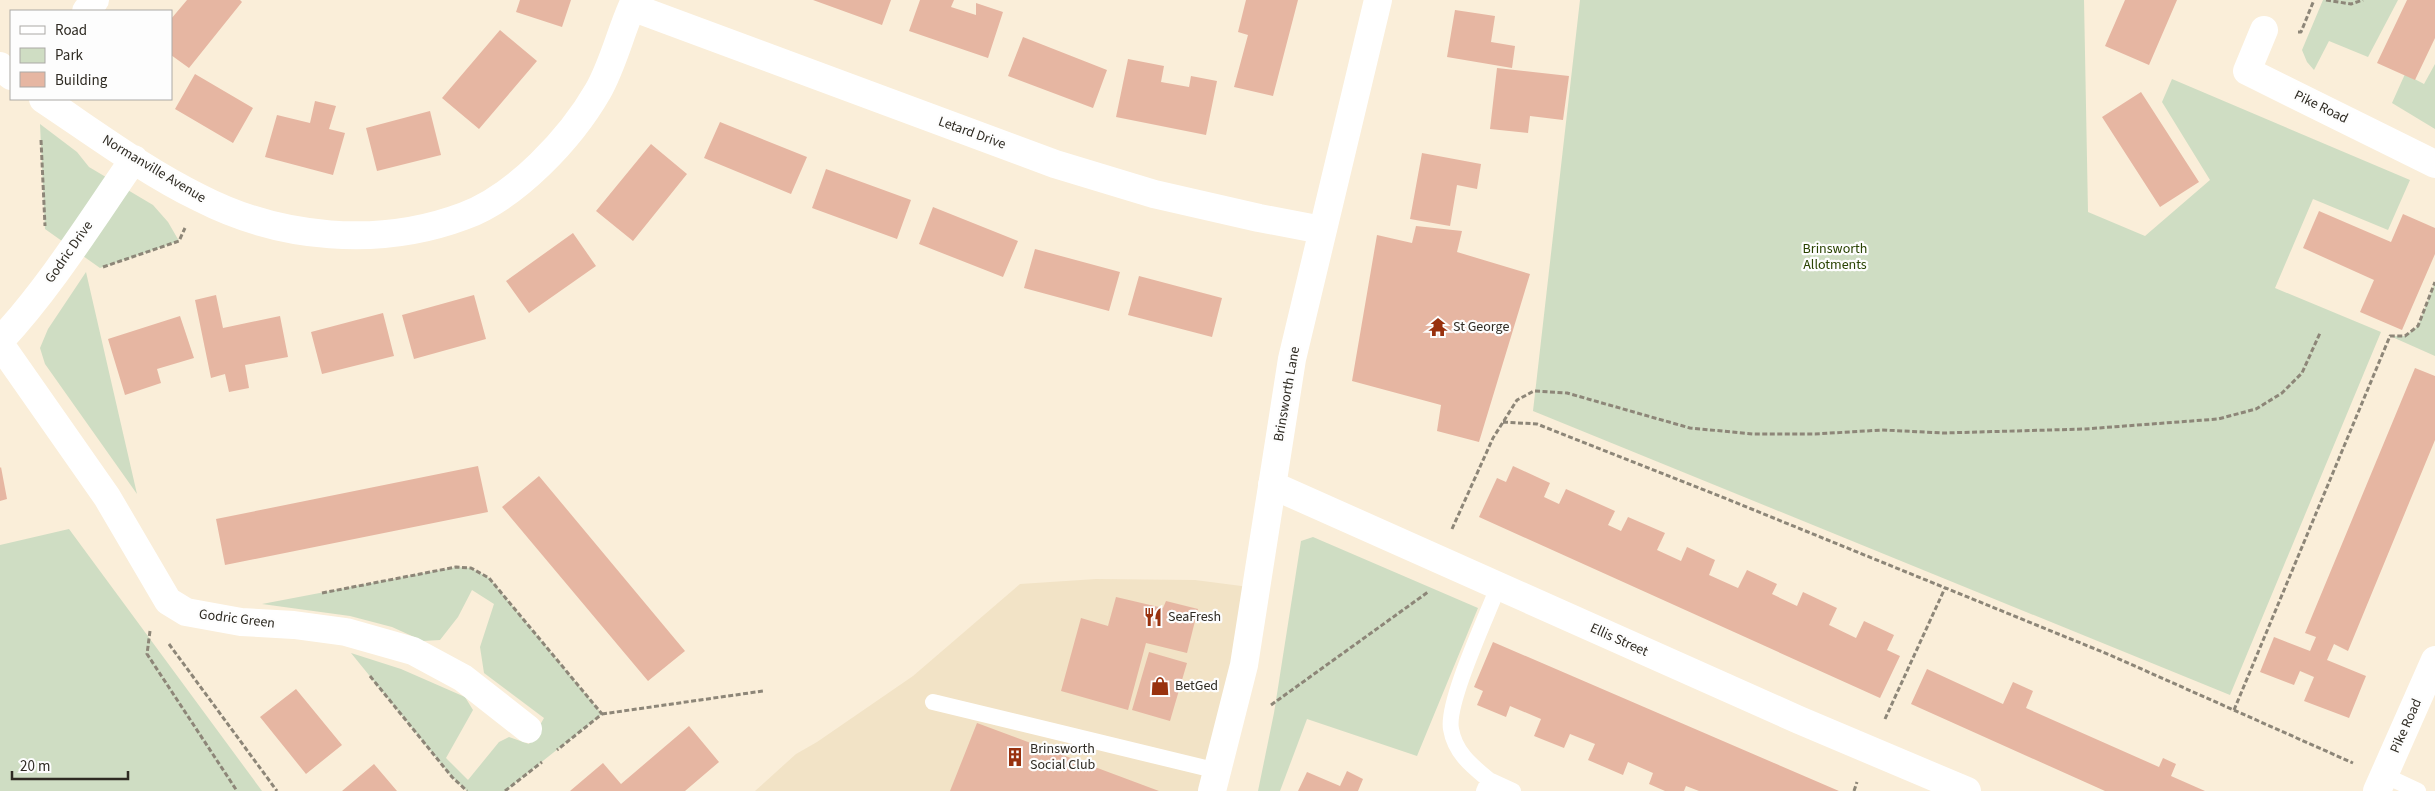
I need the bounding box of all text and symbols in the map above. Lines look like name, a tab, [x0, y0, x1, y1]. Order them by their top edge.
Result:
legend	[10, 10, 172, 100]
text: Road	[55, 20, 87, 41]
text: Park	[55, 45, 84, 66]
text: Building	[55, 70, 108, 91]
street label: Pike Road	[2291, 85, 2351, 129]
street label: Letard Drive	[935, 112, 1009, 154]
street label: Normanville Avenue	[98, 130, 210, 208]
street label: Godric Drive	[40, 217, 98, 287]
park label: Brinsworth Allotments	[1803, 239, 1867, 275]
temple icon: St George	[1427, 316, 1449, 338]
place label: St George	[1453, 317, 1509, 337]
street label: Brinsworth Lane	[1269, 345, 1305, 443]
street label: Godric Green	[198, 604, 276, 634]
restaurant icon: SeaFresh	[1142, 606, 1164, 628]
place label: SeaFresh	[1168, 607, 1221, 627]
street label: Ellis Street	[1587, 618, 1651, 662]
shop icon: BetGed	[1149, 675, 1171, 697]
place label: BetGed	[1175, 676, 1218, 696]
street label: Pike Road	[2385, 696, 2427, 756]
place label: Brinsworth Social Club	[1030, 739, 1095, 775]
building icon: Brinsworth Social Club	[1004, 746, 1026, 768]
scale bar	[12, 748, 129, 780]
text: 20 m	[20, 756, 50, 777]

